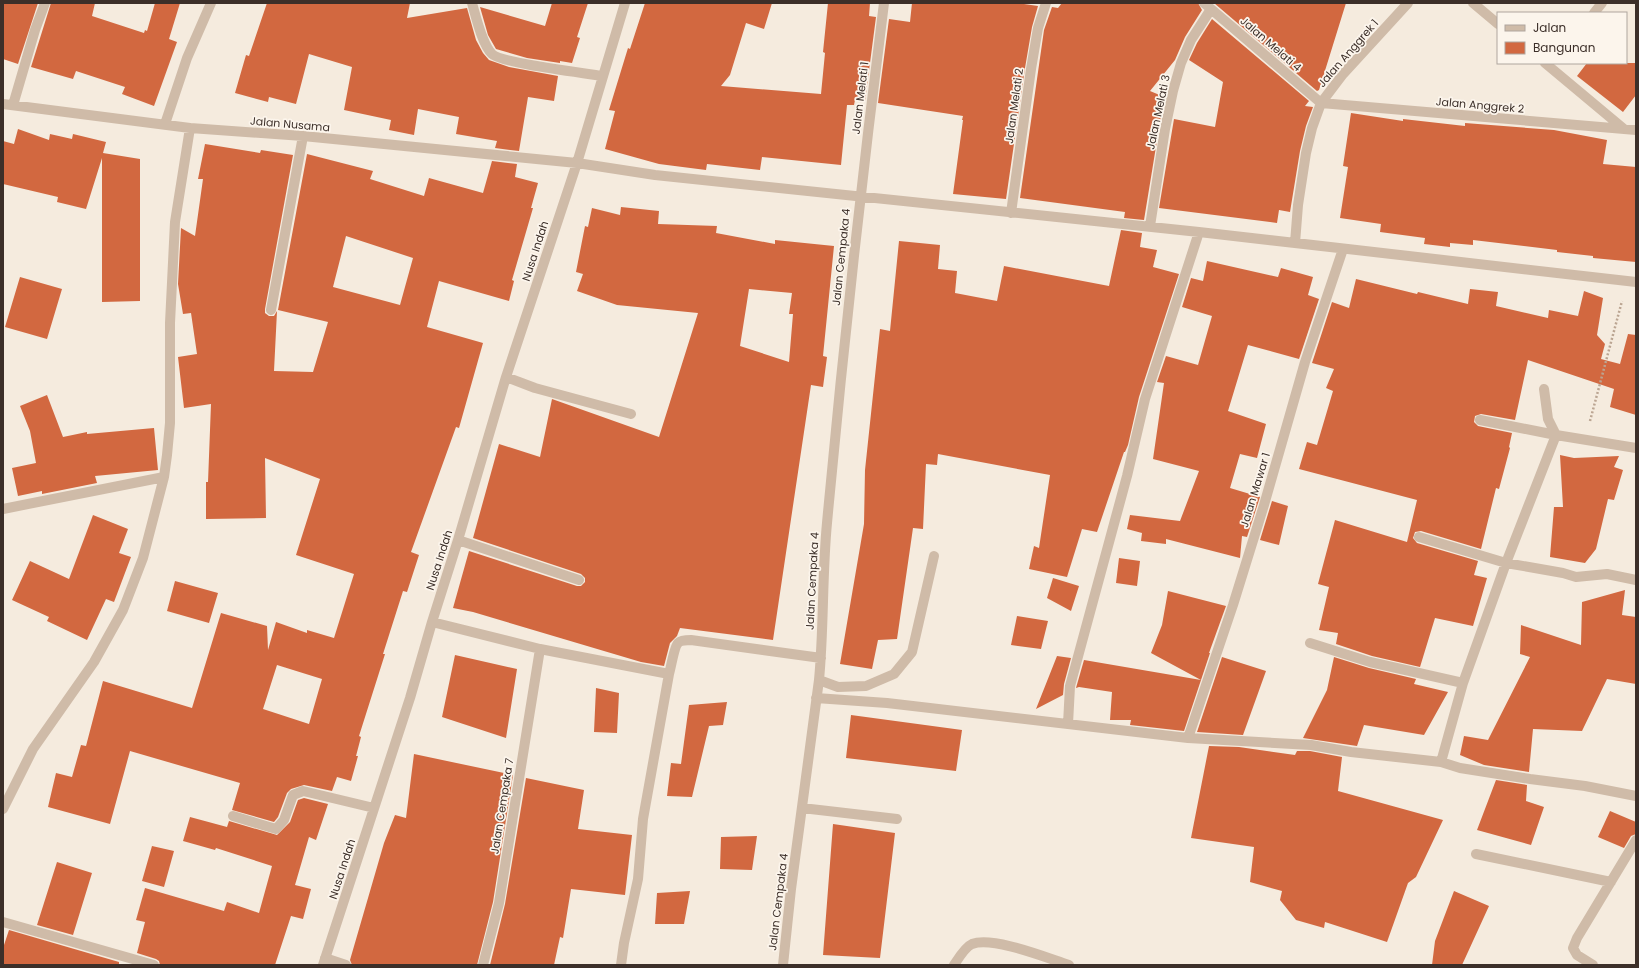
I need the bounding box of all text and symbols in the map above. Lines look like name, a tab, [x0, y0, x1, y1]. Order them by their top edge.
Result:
legend	[1497, 12, 1627, 64]
street label: Jalan Melati 4	[1237, 13, 1305, 75]
street label: Jalan Anggrek 1	[1314, 15, 1382, 91]
text: Jalan	[1533, 19, 1566, 36]
text: Bangunan	[1533, 39, 1595, 56]
street label: Jalan Melati 1	[848, 61, 872, 135]
street label: Jalan Melati 2	[1001, 67, 1027, 145]
street label: Jalan Melati 3	[1142, 73, 1174, 151]
street label: Jalan Anggrek 2	[1435, 93, 1525, 117]
street label: Jalan Nusama	[249, 113, 331, 135]
street label: Jalan Cempaka 4	[828, 207, 854, 306]
street label: Nusa Indah	[518, 219, 552, 283]
street label: Jalan Mawar 1	[1236, 451, 1274, 529]
street label: Nusa Indah	[422, 528, 456, 592]
street label: Jalan Cempaka 4	[801, 532, 823, 630]
street label: Jalan Cempaka 7	[487, 757, 517, 855]
street label: Nusa Indah	[325, 837, 359, 901]
street label: Jalan Cempaka 4	[764, 852, 792, 952]

